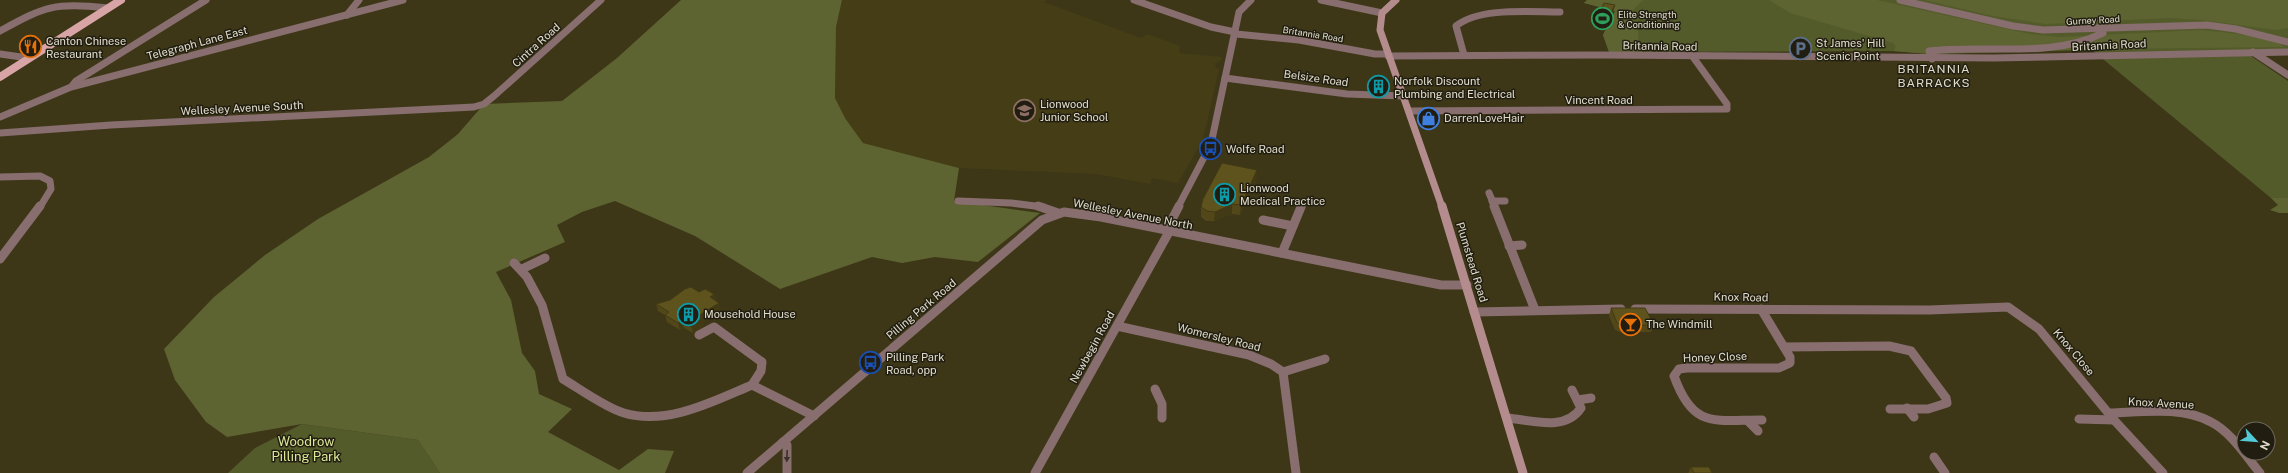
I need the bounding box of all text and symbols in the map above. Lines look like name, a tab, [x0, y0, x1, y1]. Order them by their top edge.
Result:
sports icon: Elite Strength & Conditioning	[1590, 6, 1616, 32]
place label: Elite Strength & Conditioning	[1618, 9, 1680, 30]
street label: Gurney Road	[2066, 13, 2120, 27]
street label: Cintra Road	[510, 21, 562, 69]
street label: Telegraph Lane East	[145, 24, 249, 62]
street label: Britannia Road	[1282, 24, 1344, 44]
restaurant icon: Canton Chinese Restaurant	[18, 34, 44, 60]
place label: Canton Chinese Restaurant	[46, 35, 126, 60]
parking icon: St James' Hill Scenic Point	[1788, 36, 1814, 62]
place label: St James' Hill Scenic Point	[1816, 37, 1885, 62]
street label: Britannia Road	[2071, 37, 2147, 53]
street label: Britannia Road	[1622, 39, 1698, 53]
district label: BRITANNIA BARRACKS	[1897, 62, 1971, 90]
street label: Belsize Road	[1283, 68, 1349, 88]
building icon: Norfolk Discount Plumbing and Electrical	[1365, 74, 1391, 100]
place label: Norfolk Discount Plumbing and Electrical	[1394, 75, 1515, 100]
street label: Vincent Road	[1565, 94, 1633, 106]
school or university icon: Lionwood Junior School	[1012, 97, 1038, 123]
place label: Lionwood Junior School	[1040, 98, 1108, 123]
street label: Wellesley Avenue South	[180, 99, 304, 117]
shop icon: DarrenLoveHair	[1416, 105, 1442, 131]
place label: DarrenLoveHair	[1444, 112, 1524, 124]
bus stop icon: Wolfe Road	[1197, 136, 1223, 162]
place label: Wolfe Road	[1226, 143, 1284, 155]
building icon: Lionwood Medical Practice	[1211, 181, 1237, 207]
place label: Lionwood Medical Practice	[1240, 182, 1325, 207]
street label: Wellesley Avenue North	[1072, 197, 1194, 231]
street label: Plumstead Road	[1454, 220, 1490, 304]
street label: Pilling Park Road	[884, 276, 958, 342]
street label: Knox Road	[1714, 291, 1768, 303]
building icon: Mousehold House	[676, 301, 702, 327]
place label: Mousehold House	[704, 308, 796, 320]
street label: Newbegin Road	[1067, 309, 1117, 385]
bar icon: The Windmill	[1617, 311, 1643, 337]
place label: The Windmill	[1646, 318, 1713, 330]
street label: Womersley Road	[1176, 321, 1262, 353]
street label: Knox Close	[2051, 326, 2097, 378]
bus stop icon: Pilling Park Road, opp	[858, 350, 884, 376]
street label: Honey Close	[1683, 350, 1747, 364]
place label: Pilling Park Road, opp	[886, 351, 944, 376]
street label: Knox Avenue	[2128, 395, 2194, 411]
north arrow	[2236, 421, 2276, 461]
park label: Woodrow Pilling Park	[272, 434, 340, 464]
text: N	[2258, 439, 2272, 452]
one-way arrow	[784, 450, 790, 463]

